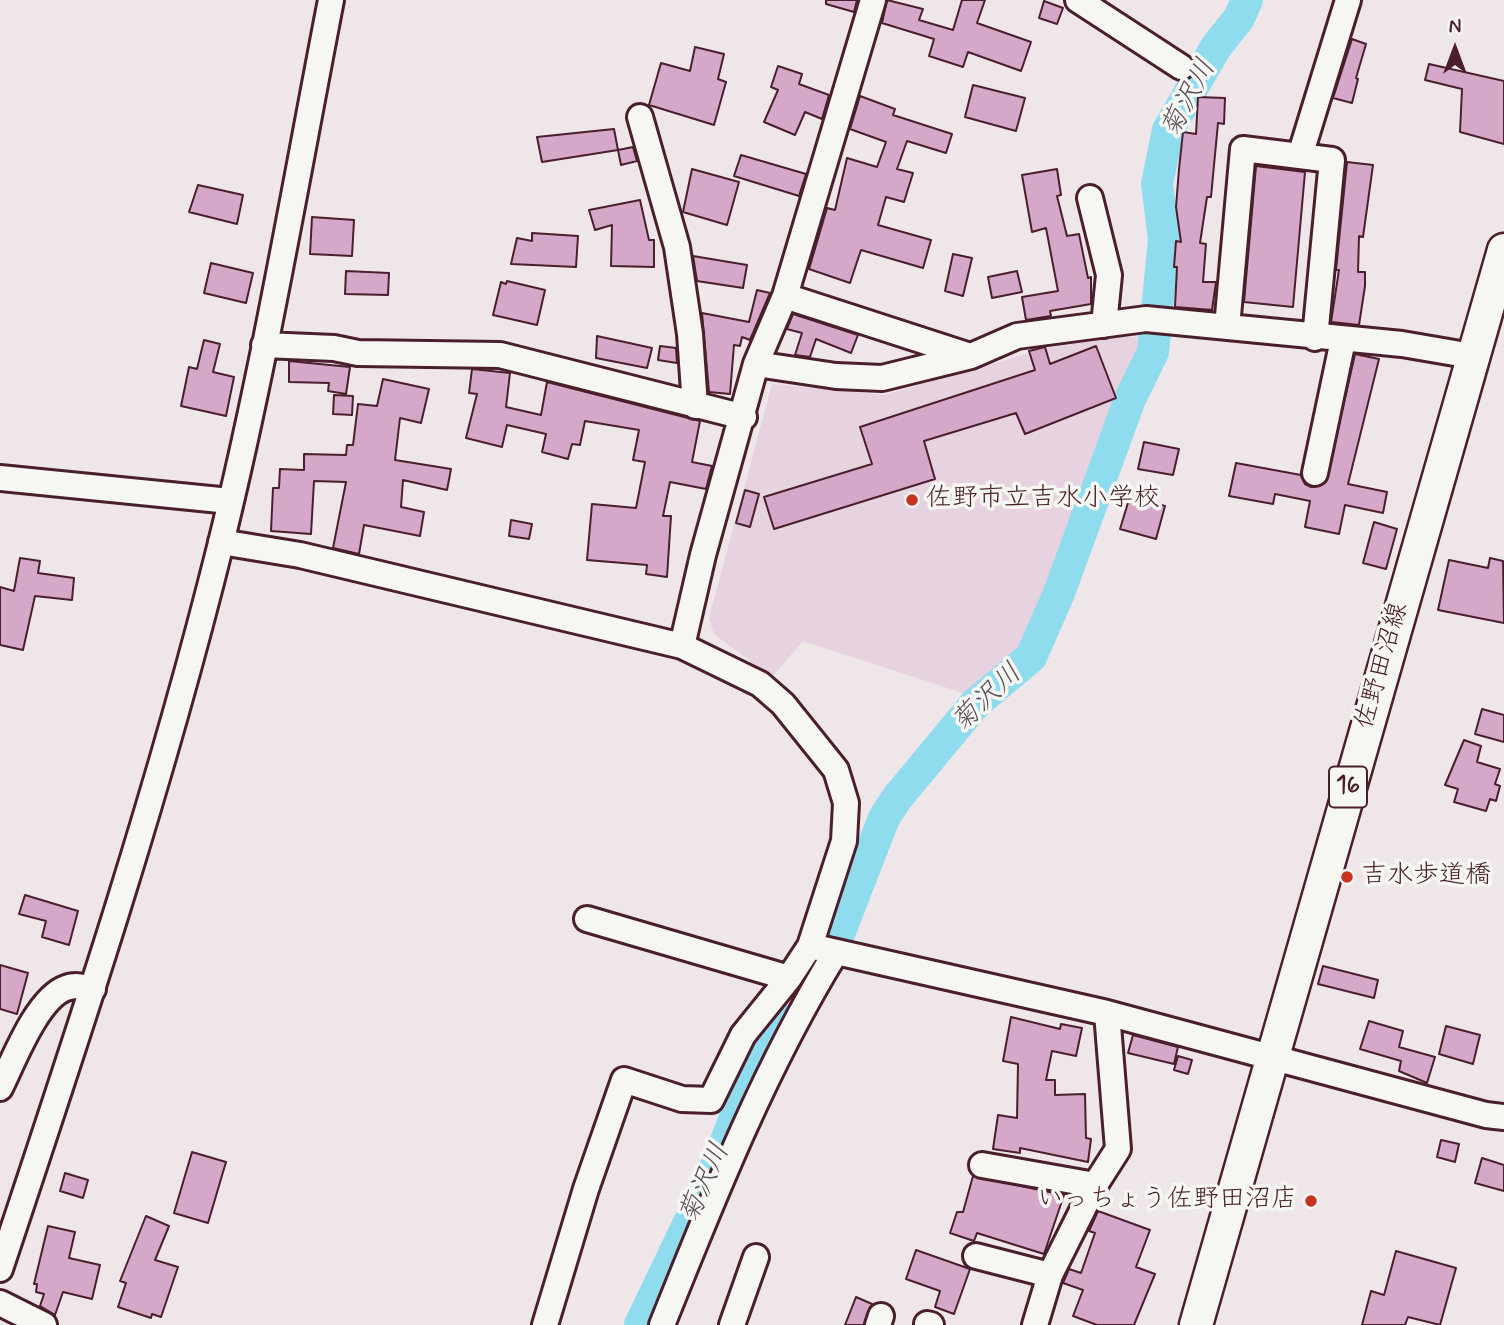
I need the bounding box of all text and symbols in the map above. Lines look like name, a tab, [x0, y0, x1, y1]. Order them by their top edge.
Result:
north arrow	[1420, 14, 1490, 84]
text: N	[1449, 15, 1461, 40]
water label: 菊沢川	[1155, 54, 1225, 144]
place label: 佐野市立吉水小学校	[926, 484, 1160, 516]
marker: 佐野市立吉水小学校	[904, 492, 920, 508]
street label: 佐野田沼線	[1350, 599, 1416, 733]
water label: 菊沢川	[946, 658, 1030, 740]
road number: 16	[1329, 766, 1367, 808]
place label: 吉水歩道橋	[1361, 861, 1491, 893]
marker: 吉水歩道橋	[1339, 869, 1355, 885]
water label: 菊沢川	[674, 1139, 738, 1229]
place label: いっちょう佐野田沼店	[1037, 1185, 1297, 1217]
marker: いっちょう佐野田沼店	[1303, 1193, 1319, 1209]

